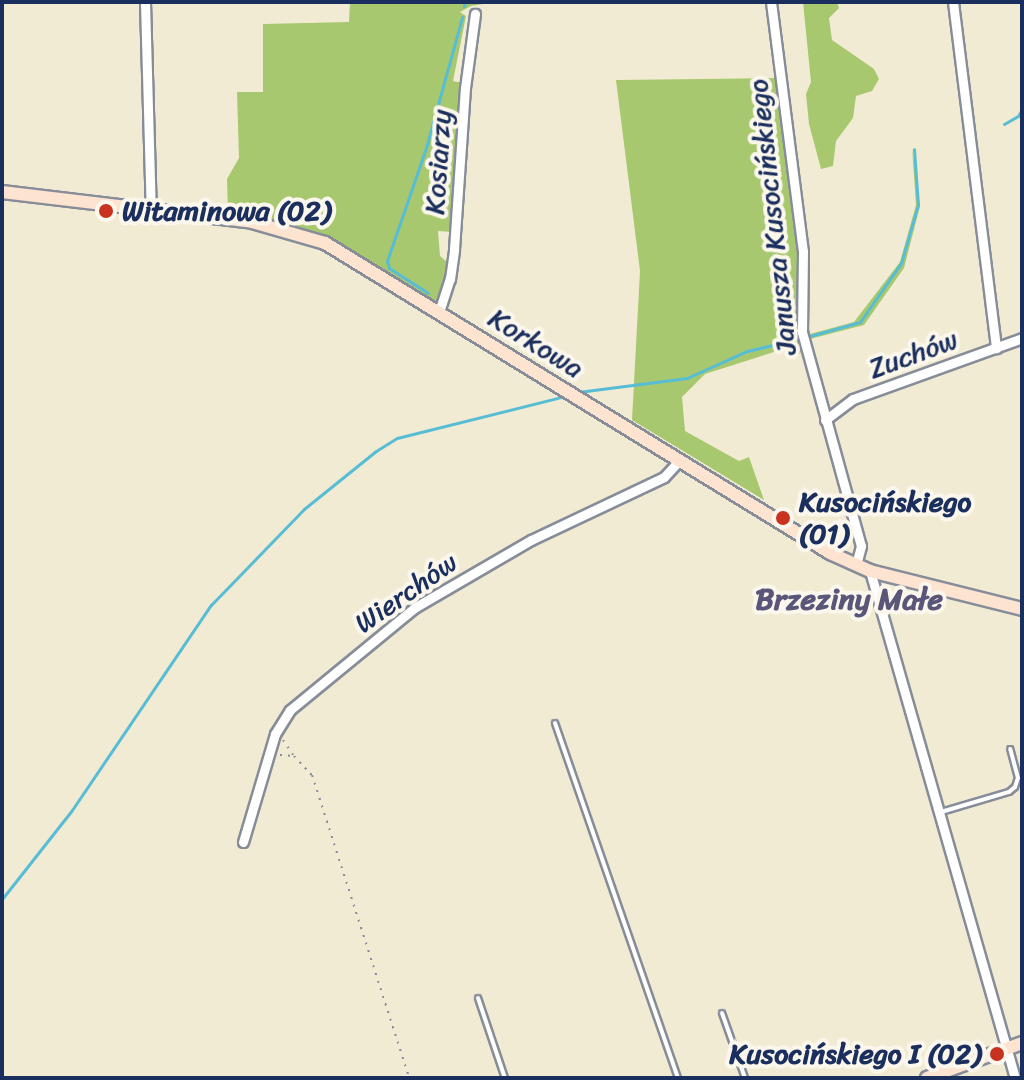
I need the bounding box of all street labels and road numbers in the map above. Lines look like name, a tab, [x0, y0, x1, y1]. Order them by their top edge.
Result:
street label: Janusza Kusocińskiego	[741, 77, 803, 357]
street label: Kosiarzy	[418, 108, 458, 216]
street label: Korkowa	[482, 301, 590, 385]
street label: Zuchów	[864, 322, 962, 386]
street label: Wierchów	[348, 546, 464, 640]

